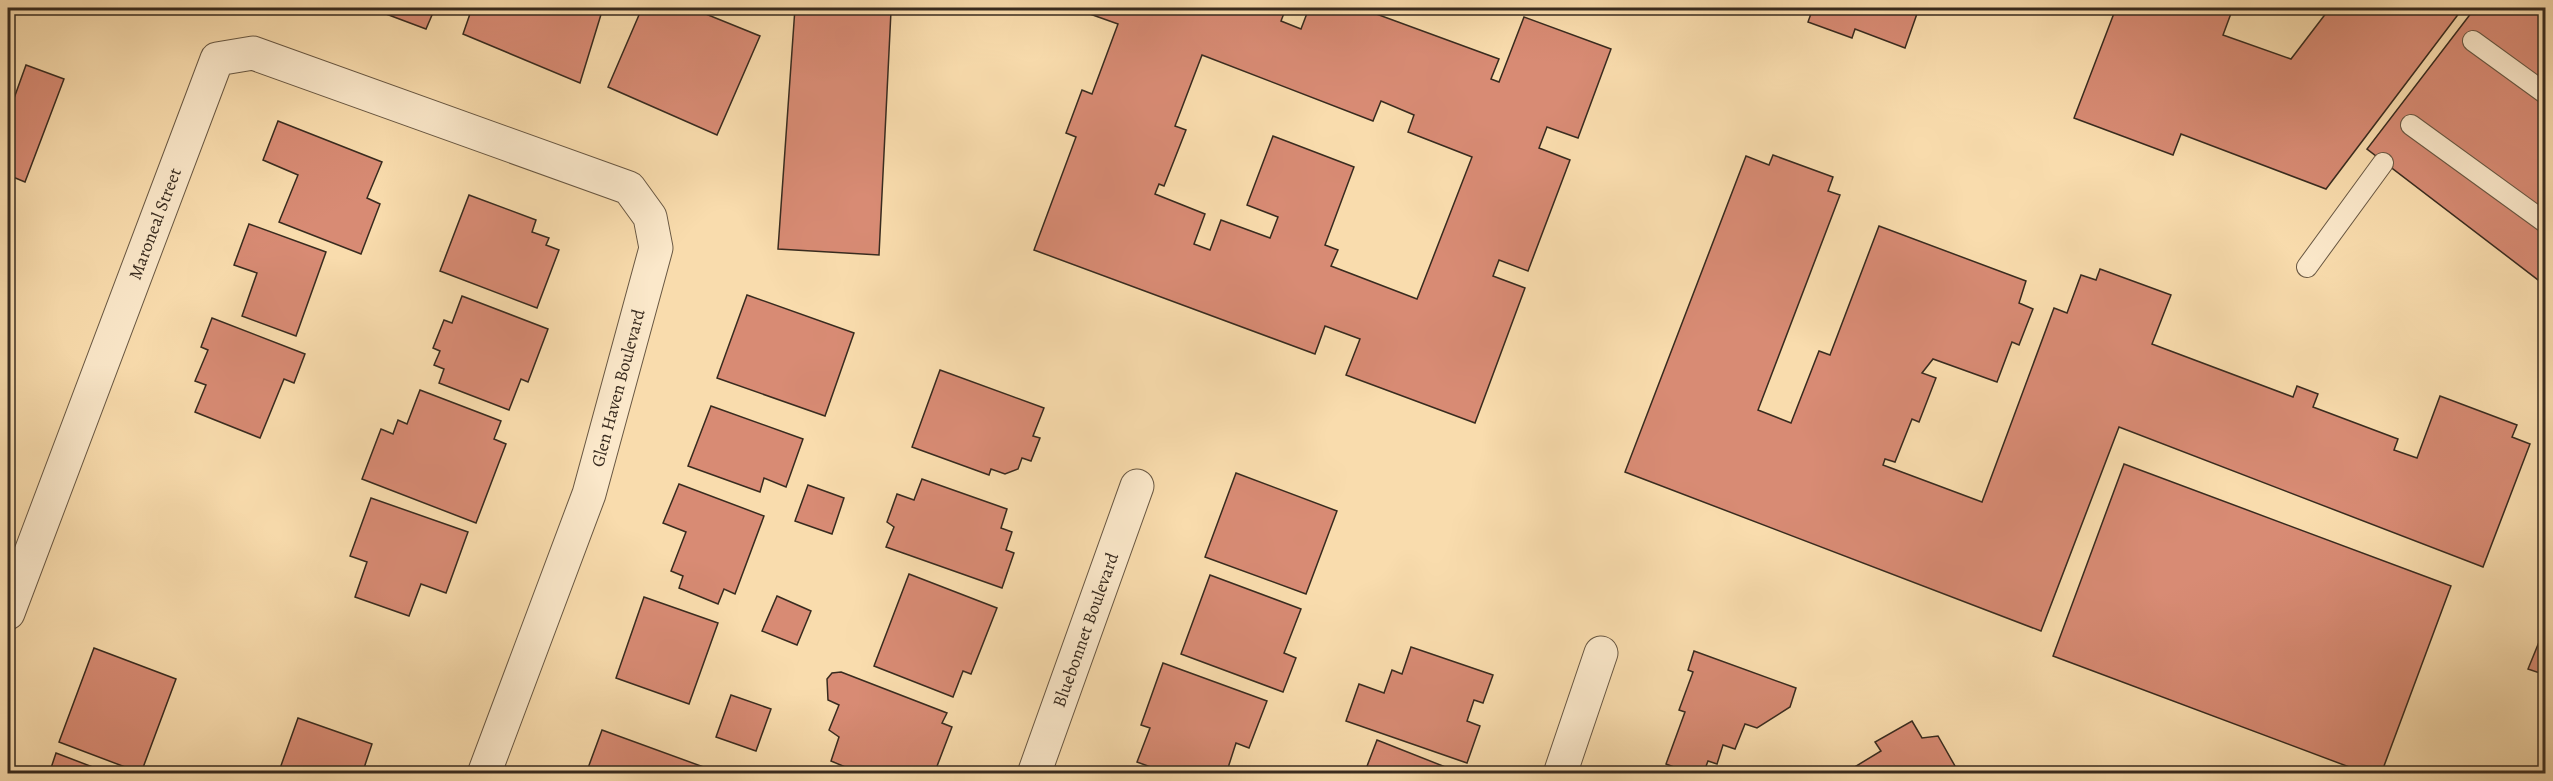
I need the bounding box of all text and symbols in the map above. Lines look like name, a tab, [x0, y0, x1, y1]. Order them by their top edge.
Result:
street label: Maroneal Street	[123, 164, 187, 283]
street label: Glen Haven Boulevard	[585, 306, 651, 470]
street label: Bluebonnet Boulevard	[1047, 549, 1124, 711]

